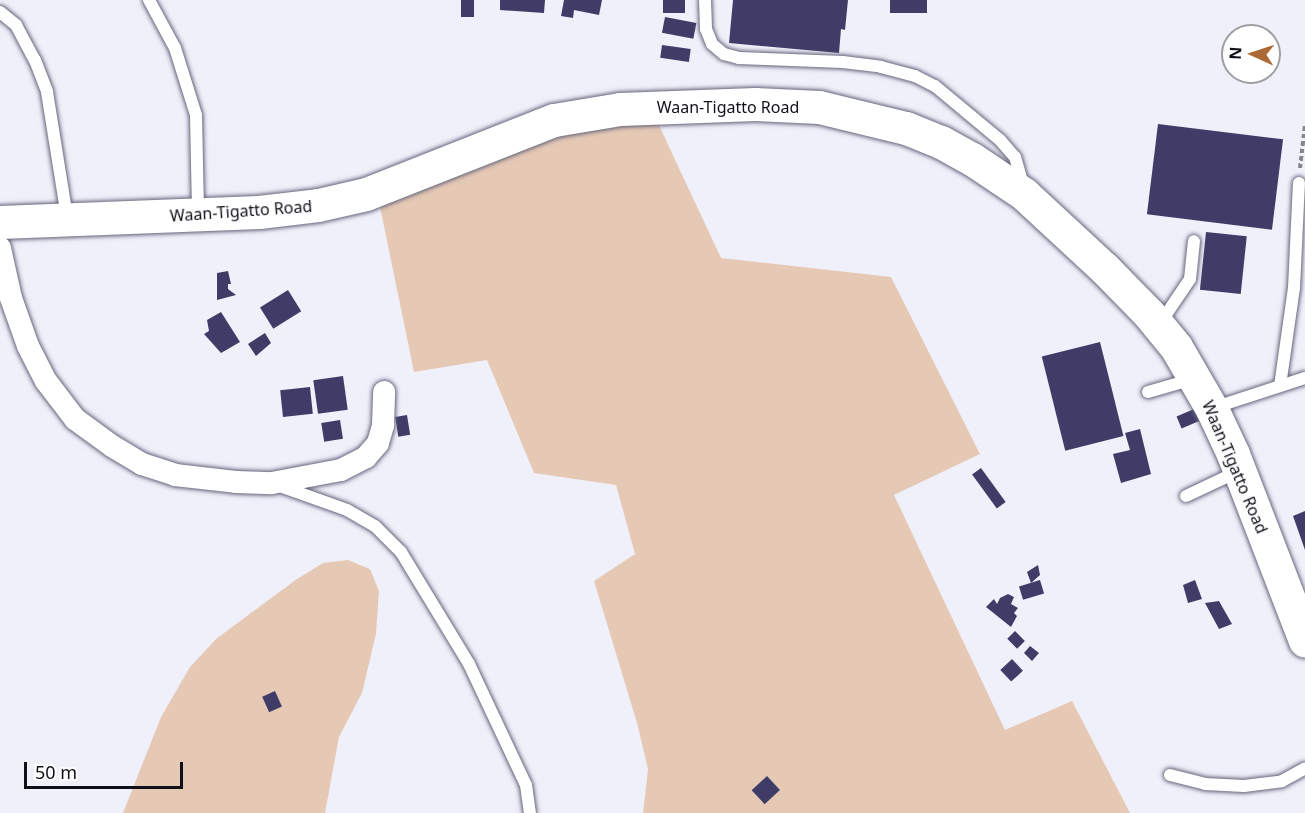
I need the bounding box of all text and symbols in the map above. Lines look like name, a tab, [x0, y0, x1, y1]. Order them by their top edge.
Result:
north arrow	[1221, 24, 1281, 84]
text: N	[1224, 46, 1246, 60]
street label: Waan-Tigatto Road	[657, 97, 799, 117]
street label: Waan-Tigatto Road	[169, 196, 313, 226]
street label: Waan-Tigatto Road	[1198, 398, 1272, 536]
scale bar	[27, 750, 186, 788]
text: 50 m	[35, 760, 77, 784]

